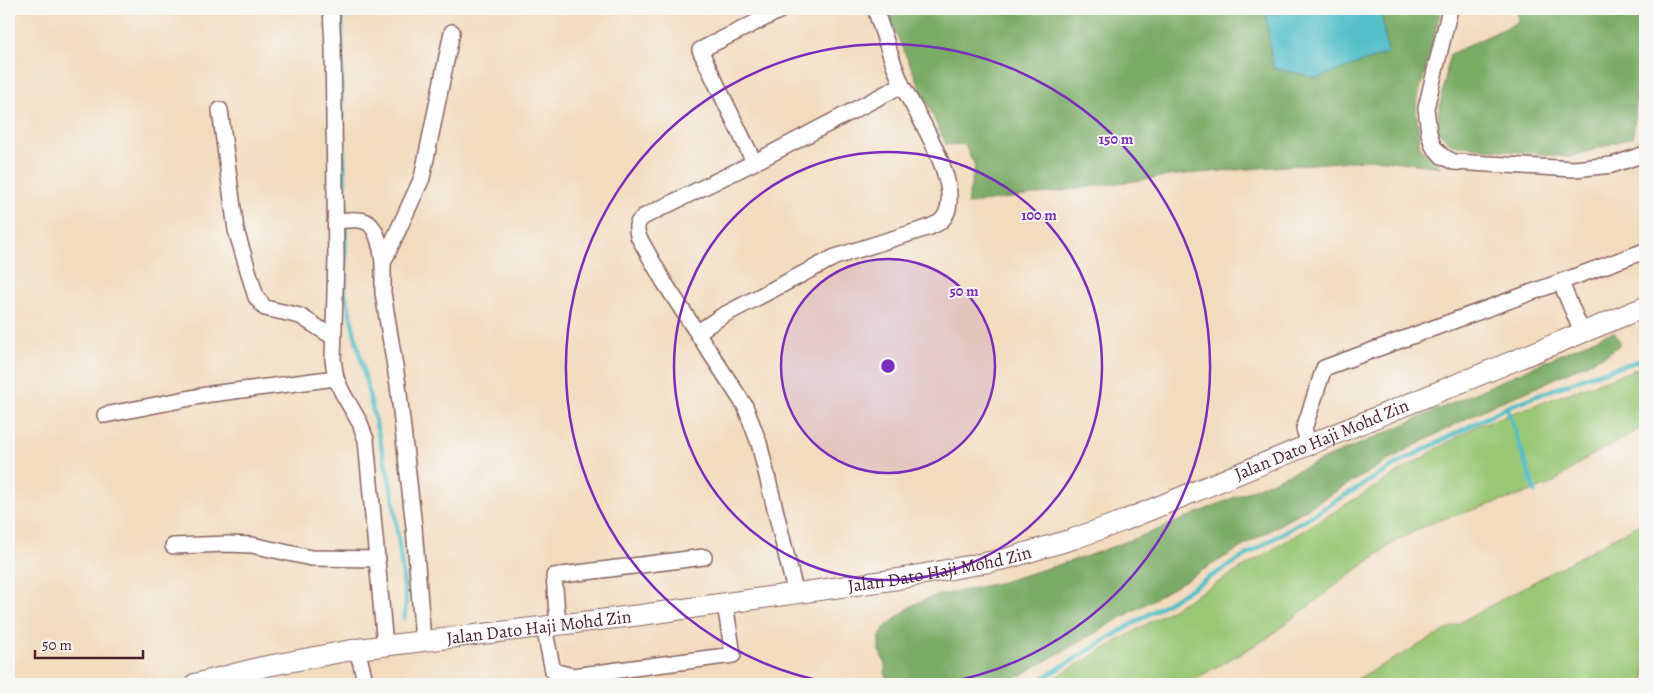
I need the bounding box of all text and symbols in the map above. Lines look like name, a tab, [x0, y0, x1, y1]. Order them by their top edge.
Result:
text: 150 m	[1099, 129, 1134, 149]
text: 100 m	[1021, 205, 1057, 225]
text: 50 m	[949, 281, 979, 301]
centre of rings	[879, 357, 897, 375]
street label: Jalan Dato Haji Mohd Zin	[1231, 393, 1413, 486]
street label: Jalan Dato Haji Mohd Zin	[846, 540, 1034, 598]
street label: Jalan Dato Haji Mohd Zin	[445, 604, 633, 650]
scale bar	[35, 628, 142, 660]
text: 50 m	[42, 635, 72, 655]

